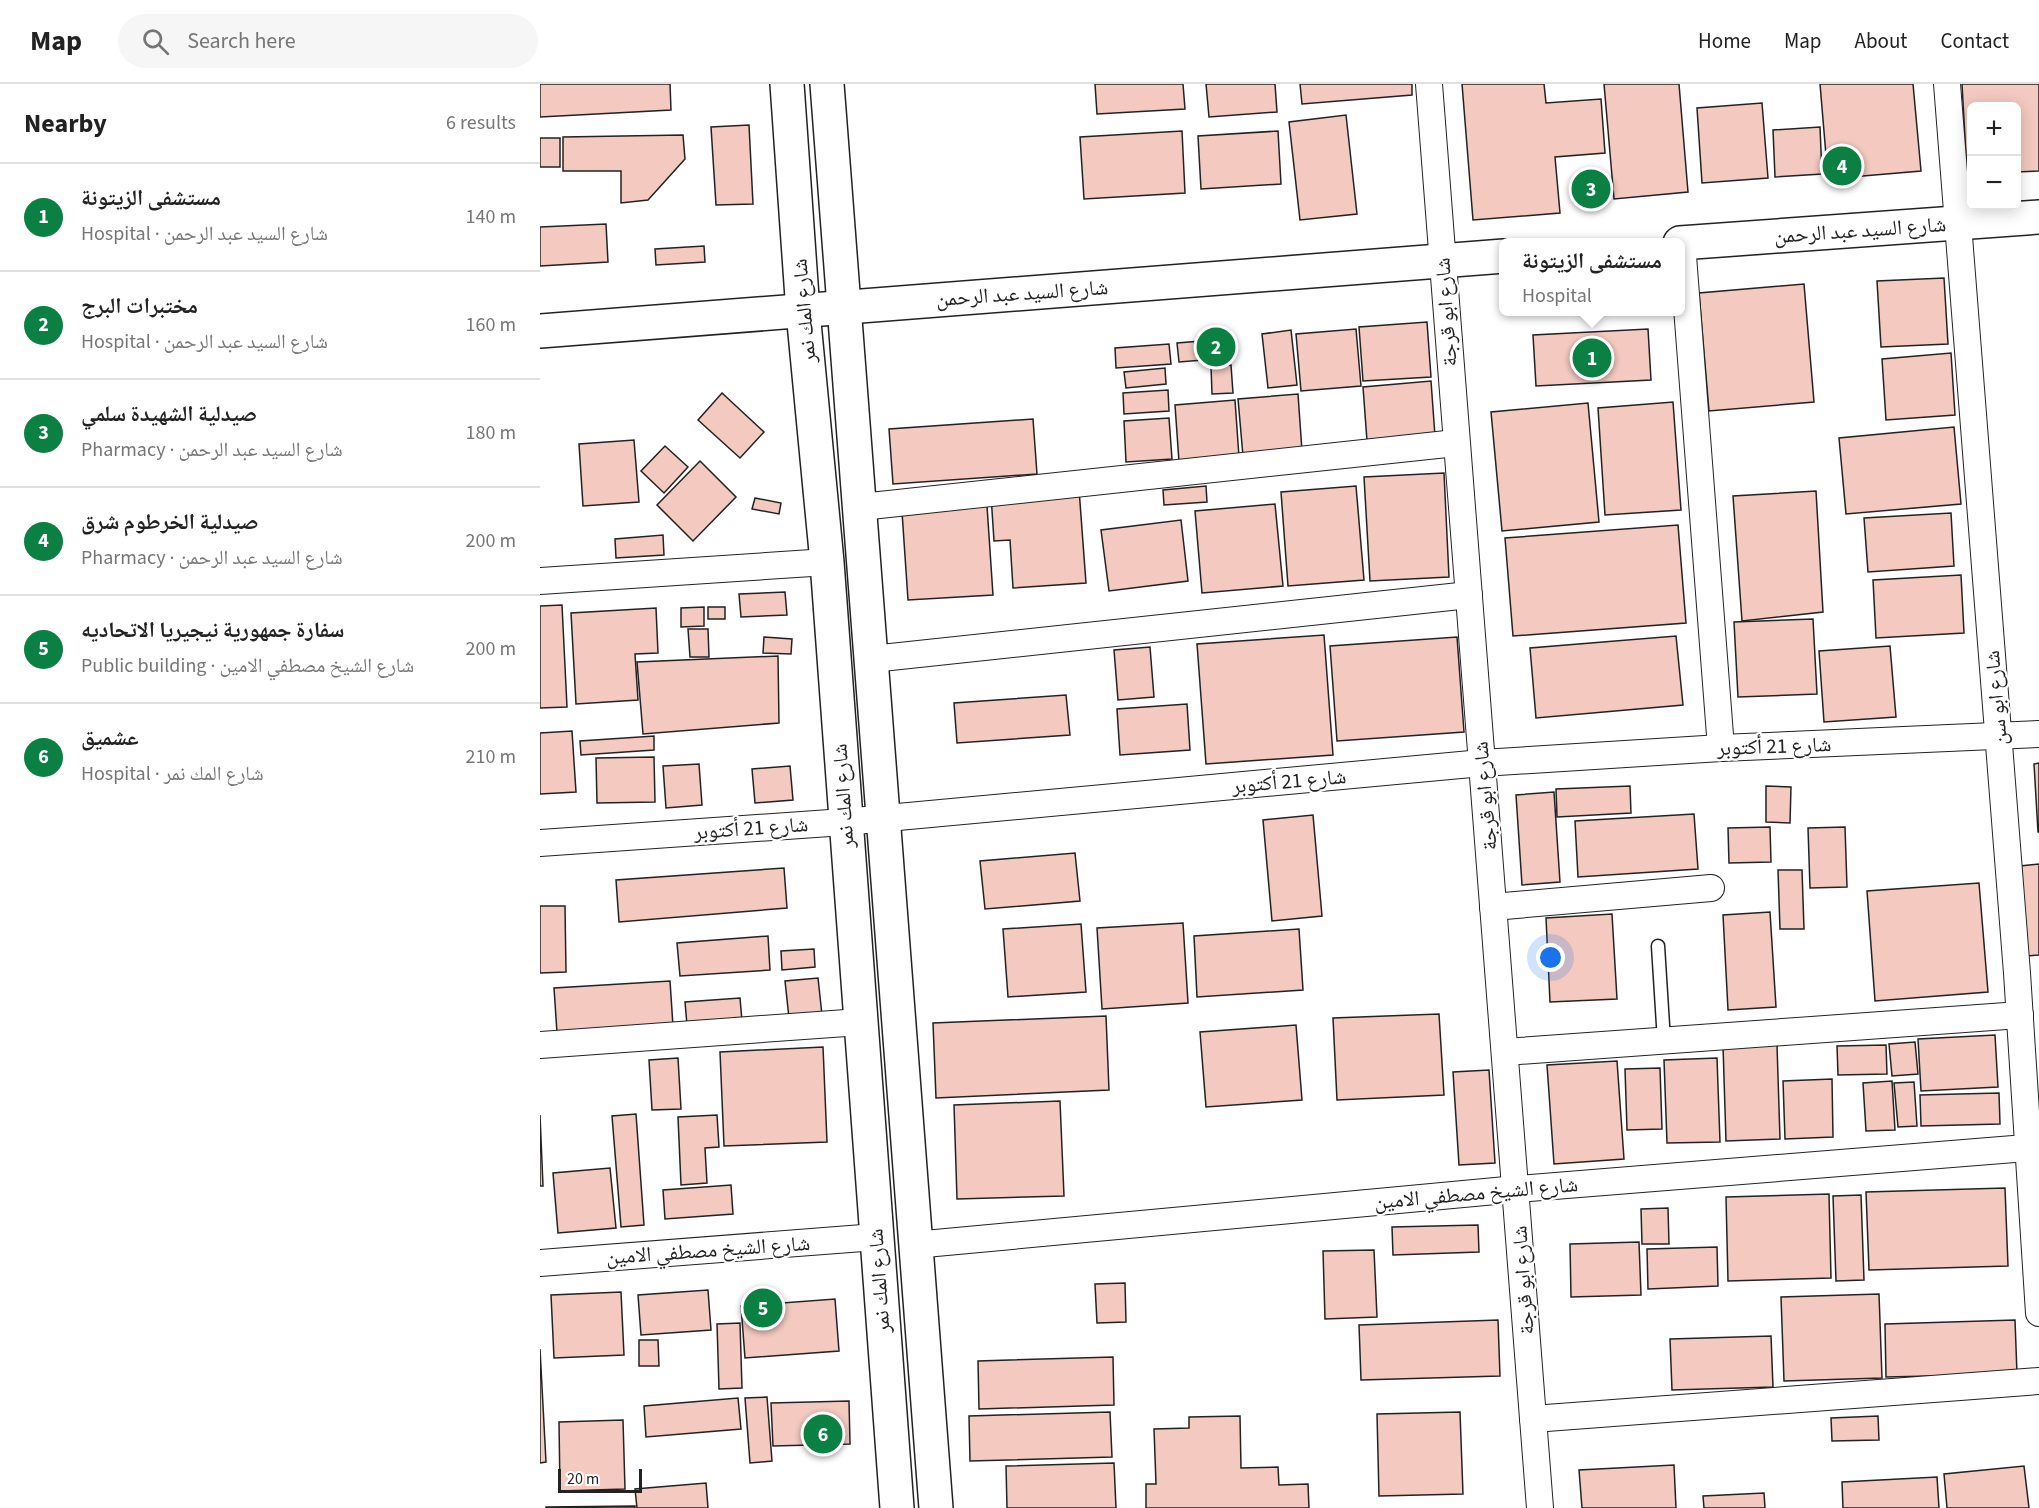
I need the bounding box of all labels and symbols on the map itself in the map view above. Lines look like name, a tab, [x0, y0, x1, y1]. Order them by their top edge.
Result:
pin: 4	[1822, 144, 1862, 188]
pin: 3	[1572, 166, 1610, 212]
street label: شارع السيد عبد الرحمن	[1773, 209, 1947, 251]
street label: شارع المك نمر	[784, 257, 824, 366]
street label: شارع ابو قرجة	[1427, 257, 1465, 367]
street label: شارع السيد عبد الرحمن	[935, 272, 1109, 314]
pin: 2	[1196, 324, 1236, 370]
pin: 1	[1572, 336, 1612, 380]
street label: شارع ابو سن	[1977, 649, 2015, 747]
street label: شارع 21 أكتوبر	[1715, 729, 1832, 763]
street label: شارع ابو قرجة	[1465, 740, 1505, 852]
street label: شارع المك نمر	[824, 743, 862, 850]
street label: شارع 21 أكتوبر	[1230, 761, 1347, 801]
street label: شارع 21 أكتوبر	[692, 809, 809, 847]
your location	[1536, 943, 1565, 972]
street label: شارع الشيخ مصطفي الامين	[1373, 1169, 1579, 1218]
street label: شارع ابو قرجة	[1504, 1225, 1542, 1335]
street label: شارع الشيخ مصطفي الامين	[605, 1228, 811, 1273]
street label: شارع المك نمر	[860, 1228, 898, 1335]
pin: 5	[744, 1286, 782, 1330]
pin: 6	[804, 1412, 842, 1456]
scale bar	[558, 1466, 642, 1494]

